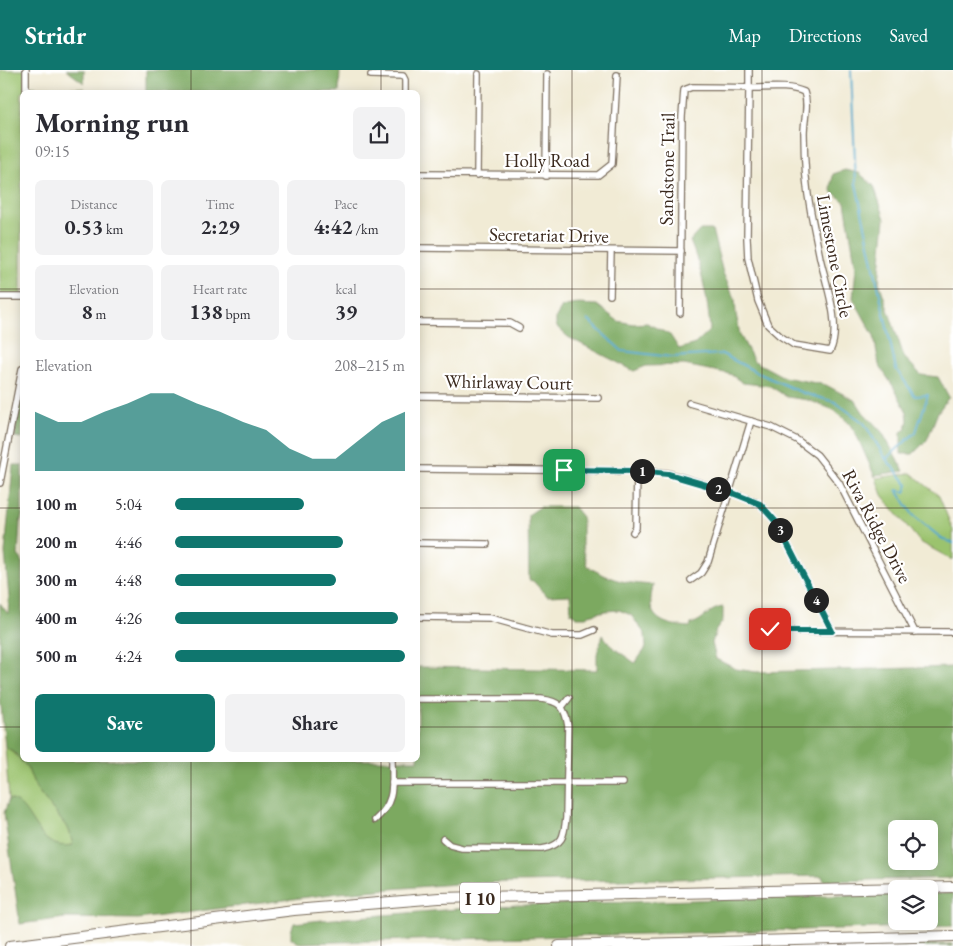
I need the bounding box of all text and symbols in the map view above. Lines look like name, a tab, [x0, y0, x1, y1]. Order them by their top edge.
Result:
text: Stridr	[25, 20, 86, 51]
text: Map	[729, 24, 761, 47]
text: Directions	[789, 24, 861, 47]
text: Saved	[889, 24, 928, 47]
text: Morning run	[35, 104, 189, 140]
button: share	[353, 107, 405, 159]
street label: Sandstone Trail	[654, 112, 680, 226]
text: 09:15	[35, 141, 70, 162]
street label: Holly Road	[504, 148, 590, 173]
street label: Limestone Circle	[811, 192, 859, 320]
text: Distance	[71, 195, 117, 213]
text: Time	[205, 195, 235, 213]
text: Pace	[334, 195, 358, 213]
text: 0.53	[65, 213, 103, 240]
text: 2:29	[200, 213, 240, 240]
text: 4:42	[313, 213, 353, 240]
text: km	[103, 220, 123, 238]
text: /km	[353, 220, 379, 238]
street label: Secretariat Drive	[489, 221, 609, 249]
text: Elevation	[69, 280, 119, 298]
text: Heart rate	[193, 280, 247, 298]
text: kcal	[336, 280, 357, 298]
text: 8	[82, 298, 93, 325]
text: 138	[189, 298, 223, 325]
text: 39	[335, 298, 357, 325]
text: m	[93, 305, 106, 323]
text: bpm	[223, 305, 251, 323]
text: Elevation	[35, 355, 93, 376]
text: 208–215 m	[334, 355, 405, 376]
street label: Whirlaway Court	[444, 368, 572, 396]
pin	[543, 449, 585, 491]
icon: arrive	[550, 456, 578, 484]
pin: 1	[630, 458, 654, 484]
text: 1	[639, 462, 646, 480]
street label: Riva Ridge Drive	[837, 465, 917, 587]
pin: 2	[706, 476, 730, 502]
text: 2	[715, 480, 722, 498]
text: 100 m	[35, 494, 77, 515]
text: 5:04	[115, 494, 142, 515]
pin: 3	[768, 518, 792, 542]
text: 3	[777, 521, 784, 539]
text: 200 m	[35, 532, 77, 553]
text: 4:46	[115, 532, 142, 553]
text: 300 m	[35, 570, 77, 591]
text: 4:48	[115, 570, 142, 591]
pin: 4	[804, 588, 828, 612]
text: 4	[813, 591, 820, 609]
text: 400 m	[35, 608, 77, 629]
text: 4:26	[115, 608, 142, 629]
pin	[749, 608, 791, 650]
icon: check	[756, 615, 784, 643]
text: 500 m	[35, 646, 77, 667]
text: 4:24	[115, 646, 142, 667]
button: Save	[35, 694, 215, 752]
button: Share	[225, 694, 405, 752]
map controls	[888, 820, 938, 930]
button: locate	[888, 820, 938, 870]
button: layers	[888, 880, 938, 930]
road number: I 10	[460, 882, 500, 914]

